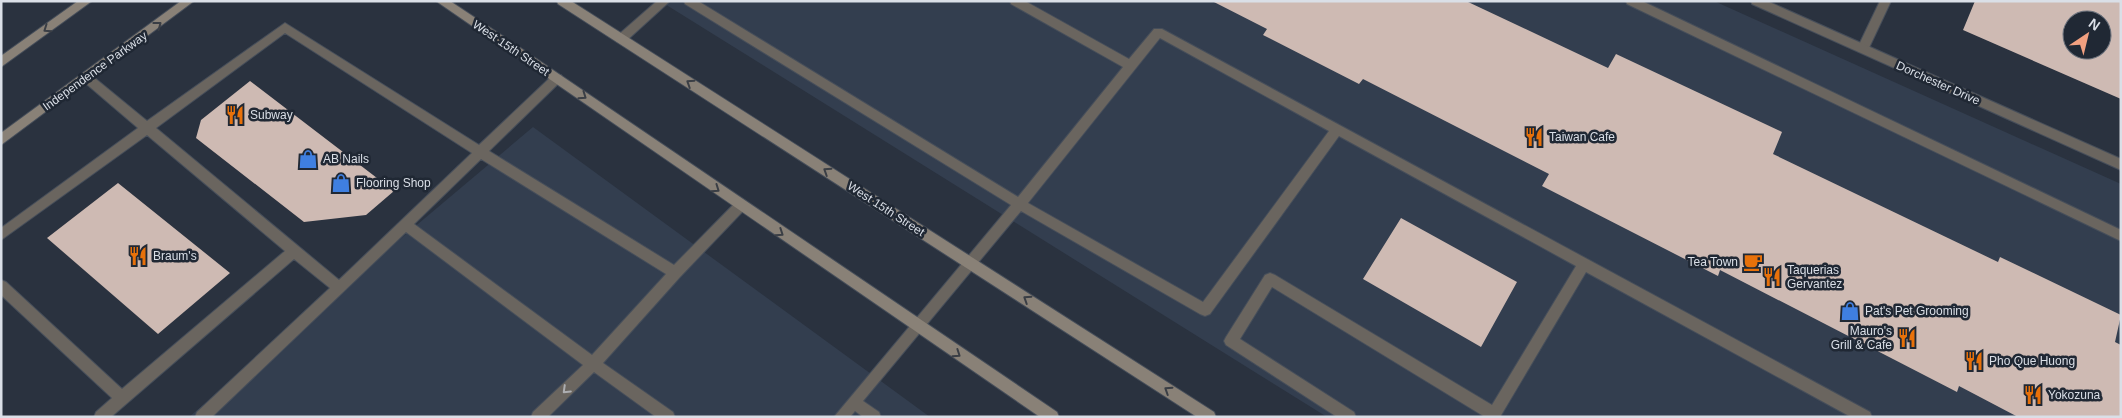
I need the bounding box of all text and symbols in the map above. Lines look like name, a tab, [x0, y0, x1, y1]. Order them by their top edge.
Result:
north arrow	[2062, 10, 2112, 60]
text: N	[2086, 15, 2103, 34]
street label: West 15th Street	[470, 17, 552, 79]
one-way arrow	[152, 22, 161, 30]
one-way arrow	[43, 23, 53, 32]
street label: Independence Parkway	[40, 28, 150, 114]
street label: Dorchester Drive	[1894, 58, 1982, 108]
one-way arrow	[686, 80, 695, 90]
one-way arrow	[577, 91, 586, 99]
restaurant icon: Subway	[224, 104, 246, 126]
place label: Subway	[250, 108, 293, 122]
restaurant icon: Taiwan Cafe	[1523, 126, 1545, 148]
place label: Taiwan Cafe	[1549, 130, 1615, 144]
shop icon: AB Nails	[297, 148, 319, 170]
place label: AB Nails	[323, 152, 369, 166]
one-way arrow	[823, 168, 832, 177]
shop icon: Flooring Shop	[330, 172, 352, 194]
place label: Flooring Shop	[356, 176, 431, 190]
street label: West 15th Street	[845, 179, 928, 240]
one-way arrow	[711, 183, 720, 192]
one-way arrow	[774, 227, 784, 236]
restaurant icon: Braum's	[127, 245, 149, 267]
place label: Braum's	[153, 249, 197, 263]
cafe icon: Tea Town	[1742, 251, 1764, 273]
place label: Tea Town	[1688, 255, 1738, 269]
place label: Taquerias Gervantez	[1787, 263, 1842, 291]
restaurant icon: Taquerias Gervantez	[1761, 266, 1783, 288]
one-way arrow	[1023, 296, 1032, 306]
shop icon: Pat's Pet Grooming	[1839, 300, 1861, 322]
place label: Pat's Pet Grooming	[1865, 304, 1969, 318]
place label: Mauro's Grill & Cafe	[1831, 324, 1892, 352]
restaurant icon: Mauro's Grill & Cafe	[1896, 327, 1918, 349]
one-way arrow	[952, 347, 961, 357]
restaurant icon: Pho Que Huong	[1963, 350, 1985, 372]
place label: Pho Que Huong	[1989, 354, 2075, 368]
one-way arrow	[563, 384, 572, 393]
restaurant icon: Yokozuna	[2022, 384, 2044, 406]
one-way arrow	[1165, 387, 1174, 397]
place label: Yokozuna	[2048, 388, 2101, 402]

